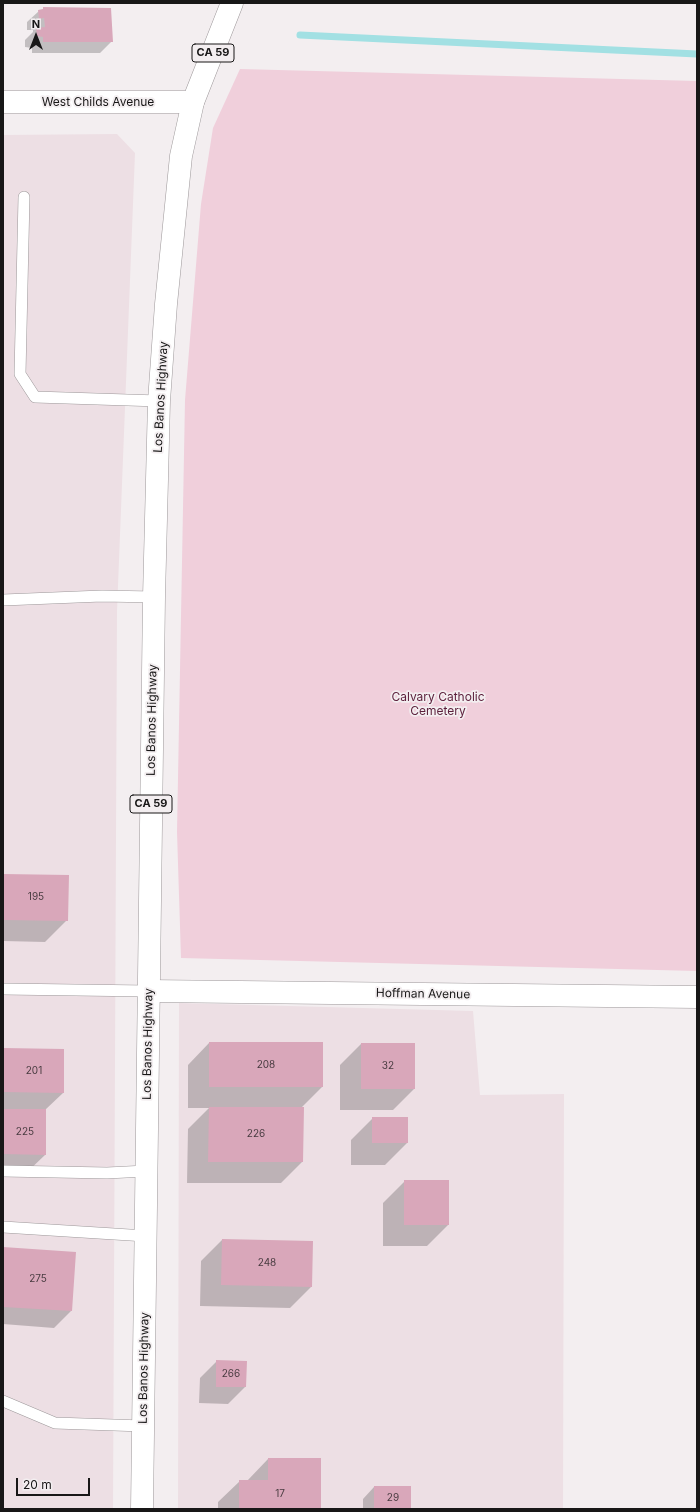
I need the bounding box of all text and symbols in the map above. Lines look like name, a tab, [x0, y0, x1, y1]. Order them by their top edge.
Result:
north arrow	[16, 16, 56, 56]
text: N	[32, 17, 40, 31]
road number: CA 59	[192, 44, 234, 62]
street label: West Childs Avenue	[42, 95, 154, 109]
street label: Los Banos Highway	[151, 341, 171, 453]
street label: Los Banos Highway	[144, 664, 160, 776]
park label: Calvary Catholic Cemetery	[391, 690, 485, 718]
road number: CA 59	[130, 795, 172, 813]
house number: 195	[28, 891, 44, 903]
street label: Hoffman Avenue	[376, 986, 470, 1002]
street label: Los Banos Highway	[140, 988, 156, 1100]
house number: 208	[257, 1059, 275, 1071]
house number: 32	[382, 1060, 394, 1072]
house number: 201	[26, 1065, 42, 1077]
house number: 225	[16, 1126, 34, 1138]
house number: 226	[247, 1128, 265, 1140]
house number: 248	[258, 1257, 276, 1269]
house number: 275	[29, 1273, 47, 1285]
street label: Los Banos Highway	[136, 1312, 152, 1424]
house number: 266	[222, 1368, 240, 1380]
scale bar	[18, 1470, 92, 1496]
text: 20 m	[23, 1477, 52, 1492]
house number: 17	[275, 1488, 285, 1500]
house number: 29	[387, 1492, 399, 1504]

